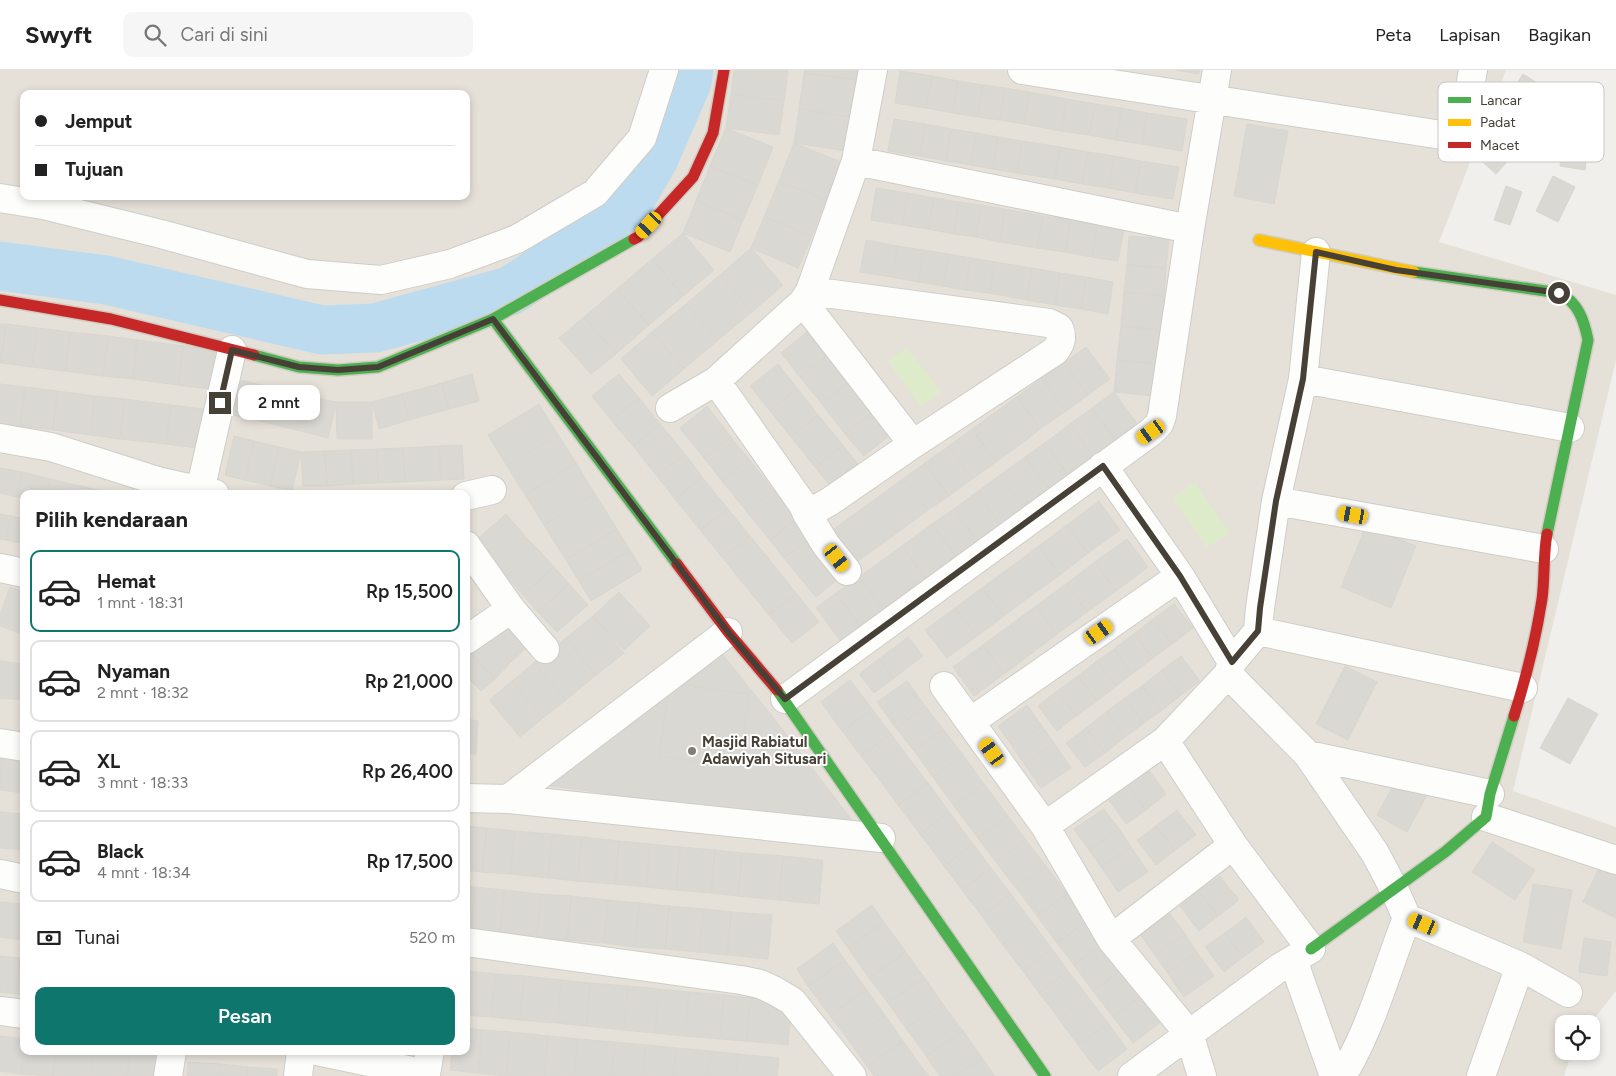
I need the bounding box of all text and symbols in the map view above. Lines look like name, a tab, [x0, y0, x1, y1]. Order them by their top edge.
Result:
search box	[123, 12, 473, 57]
text: Swyft	[25, 20, 93, 49]
icon: search	[141, 21, 169, 49]
text: Cari di sini	[181, 23, 268, 46]
text: Peta	[1375, 24, 1411, 46]
text: Lapisan	[1439, 24, 1500, 46]
text: Bagikan	[1528, 24, 1591, 46]
legend	[1438, 82, 1604, 162]
text: Lancar	[1480, 92, 1522, 109]
text: Jemput	[65, 110, 132, 133]
text: Padat	[1480, 114, 1516, 131]
text: Macet	[1480, 137, 1520, 154]
text: Tujuan	[65, 158, 123, 181]
car	[633, 209, 664, 241]
route start	[1548, 282, 1570, 304]
callout: 2 mnt	[238, 386, 320, 420]
route end	[209, 392, 231, 414]
text: 2 mnt	[258, 393, 300, 412]
car	[1134, 417, 1167, 447]
car	[1336, 505, 1369, 525]
text: Pilih kendaraan	[35, 506, 188, 533]
car	[821, 542, 852, 574]
icon: car	[37, 569, 82, 614]
text: Hemat	[97, 570, 156, 593]
text: Rp 15,500	[366, 580, 453, 603]
text: 1 mnt · 18:31	[97, 593, 184, 612]
car	[1082, 617, 1115, 647]
icon: car	[37, 659, 82, 704]
text: Nyaman	[97, 660, 170, 683]
text: Rp 21,000	[365, 670, 453, 693]
text: 2 mnt · 18:32	[97, 683, 189, 702]
place label: Masjid Rabiatul Adawiyah Situsari	[702, 733, 826, 768]
car	[977, 735, 1006, 769]
marker: Masjid Rabiatul Adawiyah Situsari	[686, 745, 698, 757]
icon: car	[37, 749, 82, 794]
text: XL	[97, 750, 120, 773]
text: Rp 26,400	[362, 760, 453, 783]
text: 3 mnt · 18:33	[97, 773, 188, 792]
icon: car	[37, 839, 82, 884]
text: Black	[97, 840, 144, 863]
text: Rp 17,500	[366, 850, 453, 873]
text: 4 mnt · 18:34	[97, 863, 191, 882]
car	[1406, 911, 1439, 937]
icon: cash	[35, 924, 63, 952]
text: Tunai	[75, 926, 120, 949]
text: 520 m	[409, 928, 455, 947]
button: Pesan	[35, 987, 455, 1045]
map controls	[1555, 1015, 1600, 1060]
button: locate	[1555, 1015, 1600, 1060]

